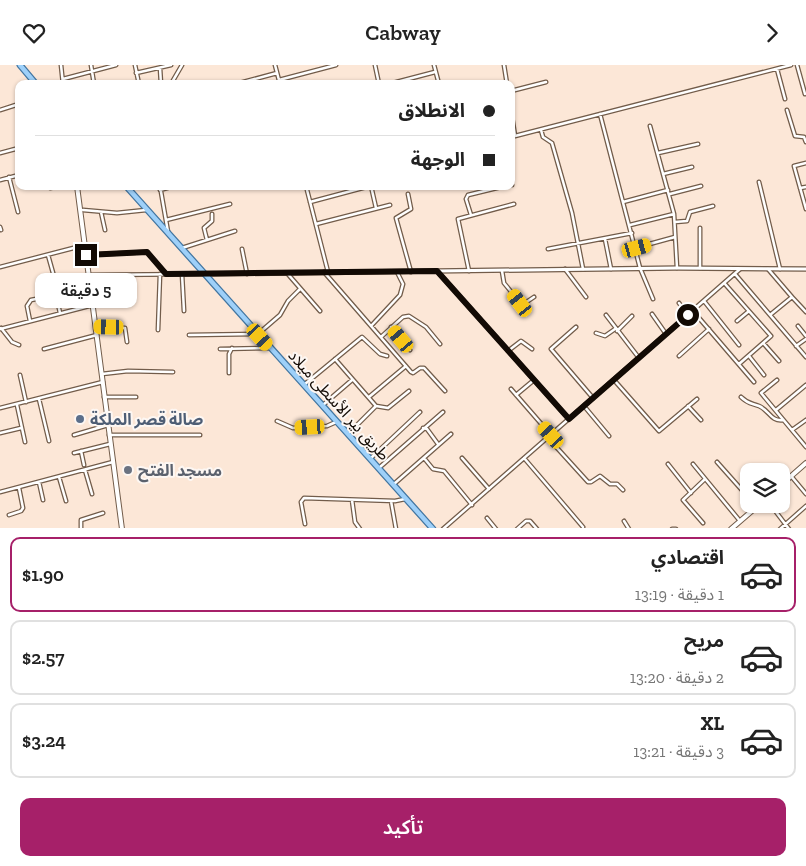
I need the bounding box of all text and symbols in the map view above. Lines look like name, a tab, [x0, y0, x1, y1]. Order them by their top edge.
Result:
icon: heart	[20, 19, 48, 47]
text: Cabway	[365, 19, 441, 46]
icon: forward	[758, 19, 786, 47]
text: الانطلاق	[399, 99, 465, 122]
text: الوجهة	[411, 148, 465, 171]
car	[620, 237, 653, 259]
route end	[75, 244, 97, 266]
callout: 5 دقيقة	[35, 273, 137, 307]
text: 5 دقيقة	[61, 281, 111, 300]
car	[504, 287, 535, 319]
route start	[677, 304, 699, 326]
car	[93, 319, 124, 335]
car	[244, 321, 275, 353]
car	[385, 323, 416, 355]
street label: طريق بير الأسطى ميلاد	[284, 346, 394, 465]
place label: صالة قصر الملكة	[90, 410, 203, 429]
marker: صالة قصر الملكة	[74, 413, 86, 425]
car	[294, 419, 325, 435]
car	[535, 419, 566, 451]
place label: مسجد الفتح	[138, 461, 222, 483]
map controls	[740, 463, 790, 513]
button: layers	[740, 463, 790, 513]
marker: مسجد الفتح	[122, 464, 134, 476]
text: اقتصادي	[651, 546, 724, 569]
icon: car	[739, 552, 784, 597]
text: $1.90	[22, 563, 64, 586]
text: 1 دقيقة · 13:19	[635, 585, 724, 604]
text: مريح	[684, 629, 724, 652]
icon: car	[739, 635, 784, 680]
text: $2.57	[22, 646, 65, 669]
text: 2 دقيقة · 13:20	[630, 668, 724, 687]
text: XL	[701, 712, 724, 735]
icon: car	[739, 718, 784, 763]
text: $3.24	[22, 729, 66, 752]
text: 3 دقيقة · 13:21	[633, 742, 724, 761]
button: تأكيد	[20, 798, 786, 856]

